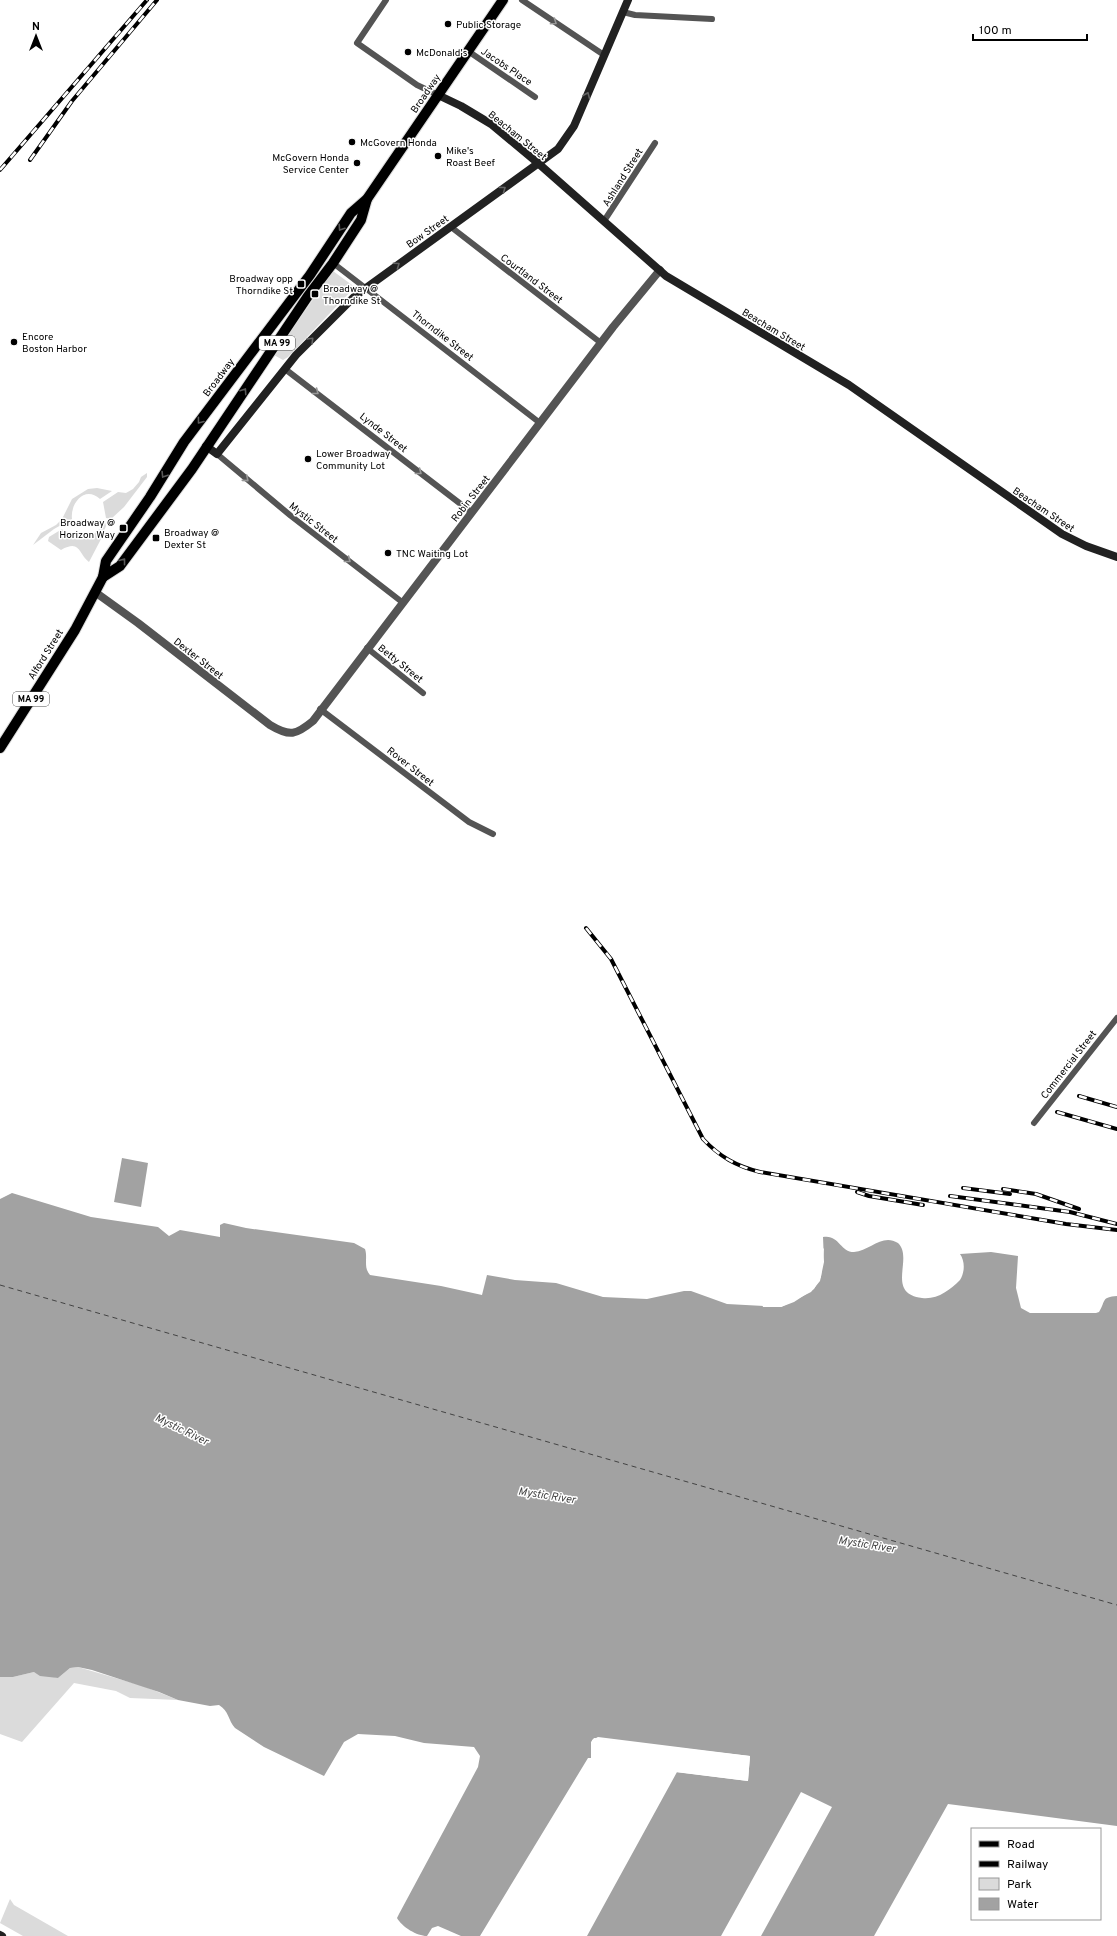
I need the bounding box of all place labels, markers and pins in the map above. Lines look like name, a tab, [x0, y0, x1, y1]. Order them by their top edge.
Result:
marker: Public Storage	[443, 19, 453, 29]
place label: Public Storage	[456, 19, 521, 32]
marker: McDonald's	[403, 47, 413, 57]
place label: McDonald's	[416, 47, 468, 60]
marker: McGovern Honda	[347, 137, 357, 147]
place label: McGovern Honda	[360, 137, 437, 150]
place label: Mike's Roast Beef	[446, 145, 495, 170]
marker: Mike's Roast Beef	[433, 151, 443, 161]
place label: McGovern Honda Service Center	[272, 152, 349, 177]
marker: McGovern Honda Service Center	[352, 158, 362, 168]
place label: Broadway opp Thorndike St	[229, 273, 293, 298]
marker: Broadway opp Thorndike St	[296, 279, 306, 289]
place label: Broadway @ Thorndike St	[323, 283, 381, 308]
marker: Broadway @ Thorndike St	[310, 289, 320, 299]
place label: Encore Boston Harbor	[22, 331, 87, 356]
marker: Encore Boston Harbor	[9, 337, 19, 347]
place label: Lower Broadway Community Lot	[316, 448, 390, 473]
marker: Lower Broadway Community Lot	[303, 454, 313, 464]
place label: Broadway @ Horizon Way	[59, 517, 115, 542]
marker: Broadway @ Horizon Way	[118, 523, 128, 533]
place label: Broadway @ Dexter St	[164, 527, 219, 552]
marker: Broadway @ Dexter St	[151, 533, 161, 543]
marker: TNC Waiting Lot	[383, 548, 393, 558]
place label: TNC Waiting Lot	[396, 548, 468, 561]

